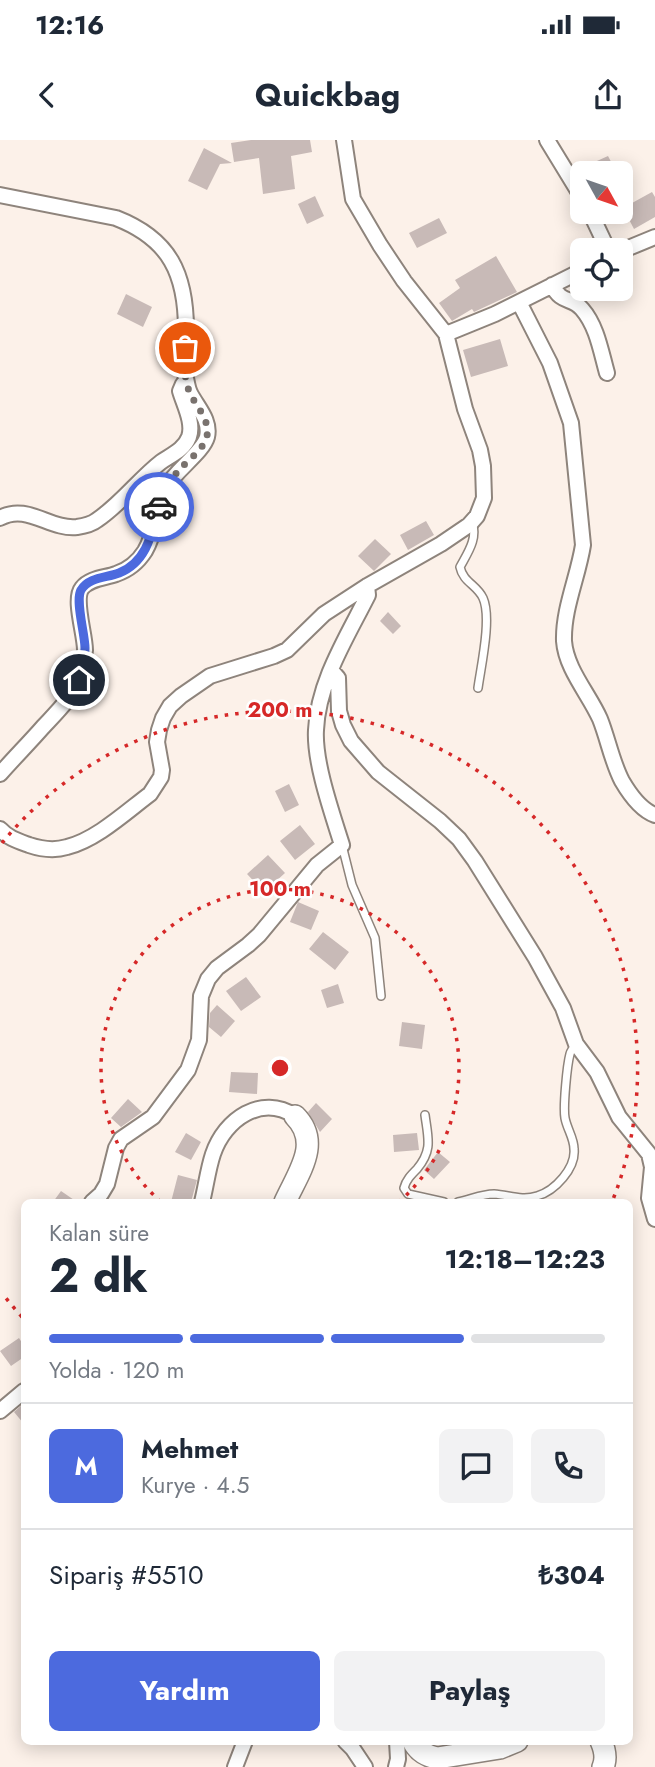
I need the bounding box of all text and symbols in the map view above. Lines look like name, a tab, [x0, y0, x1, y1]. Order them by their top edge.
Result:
text: 12:16	[35, 6, 104, 44]
text: Quickbag	[255, 72, 400, 118]
icon: back	[28, 76, 66, 114]
icon: share	[589, 76, 627, 114]
north arrow	[570, 161, 634, 224]
map controls	[570, 161, 633, 301]
button: locate	[570, 238, 633, 301]
pin	[155, 318, 215, 378]
icon: bag	[166, 329, 204, 367]
courier	[124, 472, 194, 542]
icon: car	[140, 488, 178, 526]
pin	[49, 650, 109, 710]
icon: home	[60, 661, 98, 699]
text: 200 m	[247, 695, 313, 725]
text: 100 m	[249, 874, 311, 904]
centre of rings	[268, 1056, 292, 1080]
text: Kalan süre	[49, 1216, 149, 1250]
text: 12:18–12:23	[445, 1240, 605, 1278]
text: 2 dk	[49, 1243, 148, 1309]
text: Yolda · 120 m	[49, 1353, 184, 1387]
button: chat	[439, 1429, 513, 1503]
button: phone	[531, 1429, 605, 1503]
text: Mehmet	[141, 1430, 238, 1468]
text: M	[74, 1447, 98, 1485]
text: Kurye · 4.5	[141, 1468, 250, 1502]
text: Sipariş #5510	[49, 1556, 204, 1594]
text: ₺304	[539, 1556, 605, 1594]
button: Yardım	[49, 1651, 320, 1731]
button: Paylaş	[334, 1651, 605, 1731]

